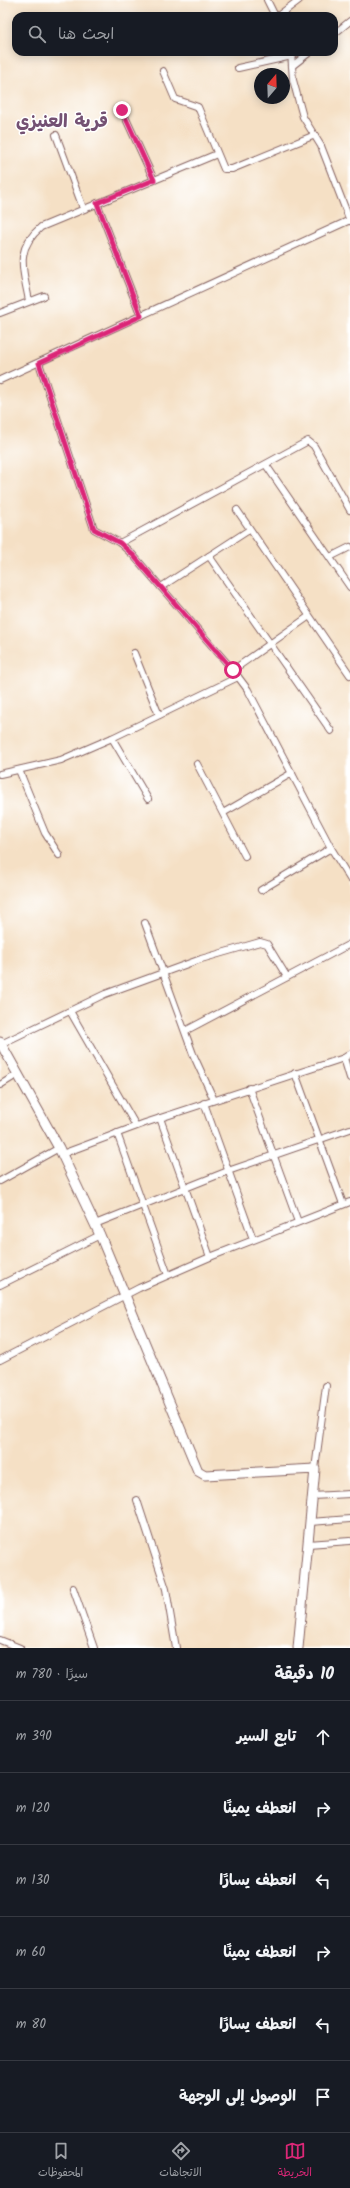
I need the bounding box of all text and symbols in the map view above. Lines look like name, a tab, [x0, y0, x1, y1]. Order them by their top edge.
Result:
search box	[12, 12, 338, 56]
icon: search	[26, 23, 48, 45]
text: ابحث هنا	[58, 23, 114, 47]
north arrow	[254, 68, 290, 104]
route end	[113, 101, 131, 119]
district label: قرية العنيزي	[16, 108, 108, 137]
route start	[224, 661, 242, 679]
text: 10 دقيقة	[274, 1661, 334, 1688]
text: سيرًا · 780 m	[16, 1664, 88, 1685]
text: تابع السير	[237, 1725, 296, 1749]
text: 390 m	[16, 1726, 52, 1747]
icon: ahead	[312, 1726, 334, 1748]
text: انعطف يمينًا	[223, 1797, 296, 1821]
text: 120 m	[16, 1798, 50, 1819]
icon: right	[312, 1798, 334, 1820]
text: انعطف يسارًا	[219, 1869, 296, 1893]
text: 130 m	[16, 1870, 50, 1891]
icon: left	[312, 1870, 334, 1892]
text: انعطف يمينًا	[223, 1941, 296, 1965]
text: 60 m	[16, 1942, 45, 1963]
icon: right	[312, 1942, 334, 1964]
text: انعطف يسارًا	[219, 2013, 296, 2037]
text: 80 m	[16, 2014, 46, 2035]
icon: left	[312, 2014, 334, 2036]
text: الوصول إلى الوجهة	[179, 2085, 296, 2109]
icon: arrive	[312, 2086, 334, 2108]
tab: المحفوظات	[38, 2140, 83, 2182]
tab: الاتجاهات	[159, 2140, 202, 2182]
tab: الخريطة	[278, 2140, 312, 2182]

